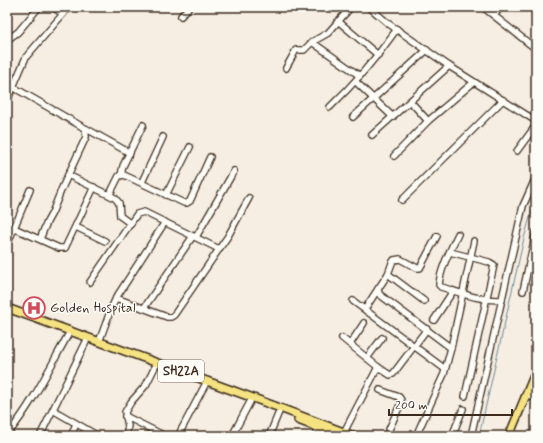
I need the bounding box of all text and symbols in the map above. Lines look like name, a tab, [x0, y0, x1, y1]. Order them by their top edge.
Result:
hospital icon: Golden Hospital	[21, 295, 47, 321]
place label: Golden Hospital	[50, 299, 136, 317]
road number: SH22A	[158, 360, 204, 382]
scale bar	[389, 391, 512, 417]
text: 200 m	[395, 398, 428, 414]

